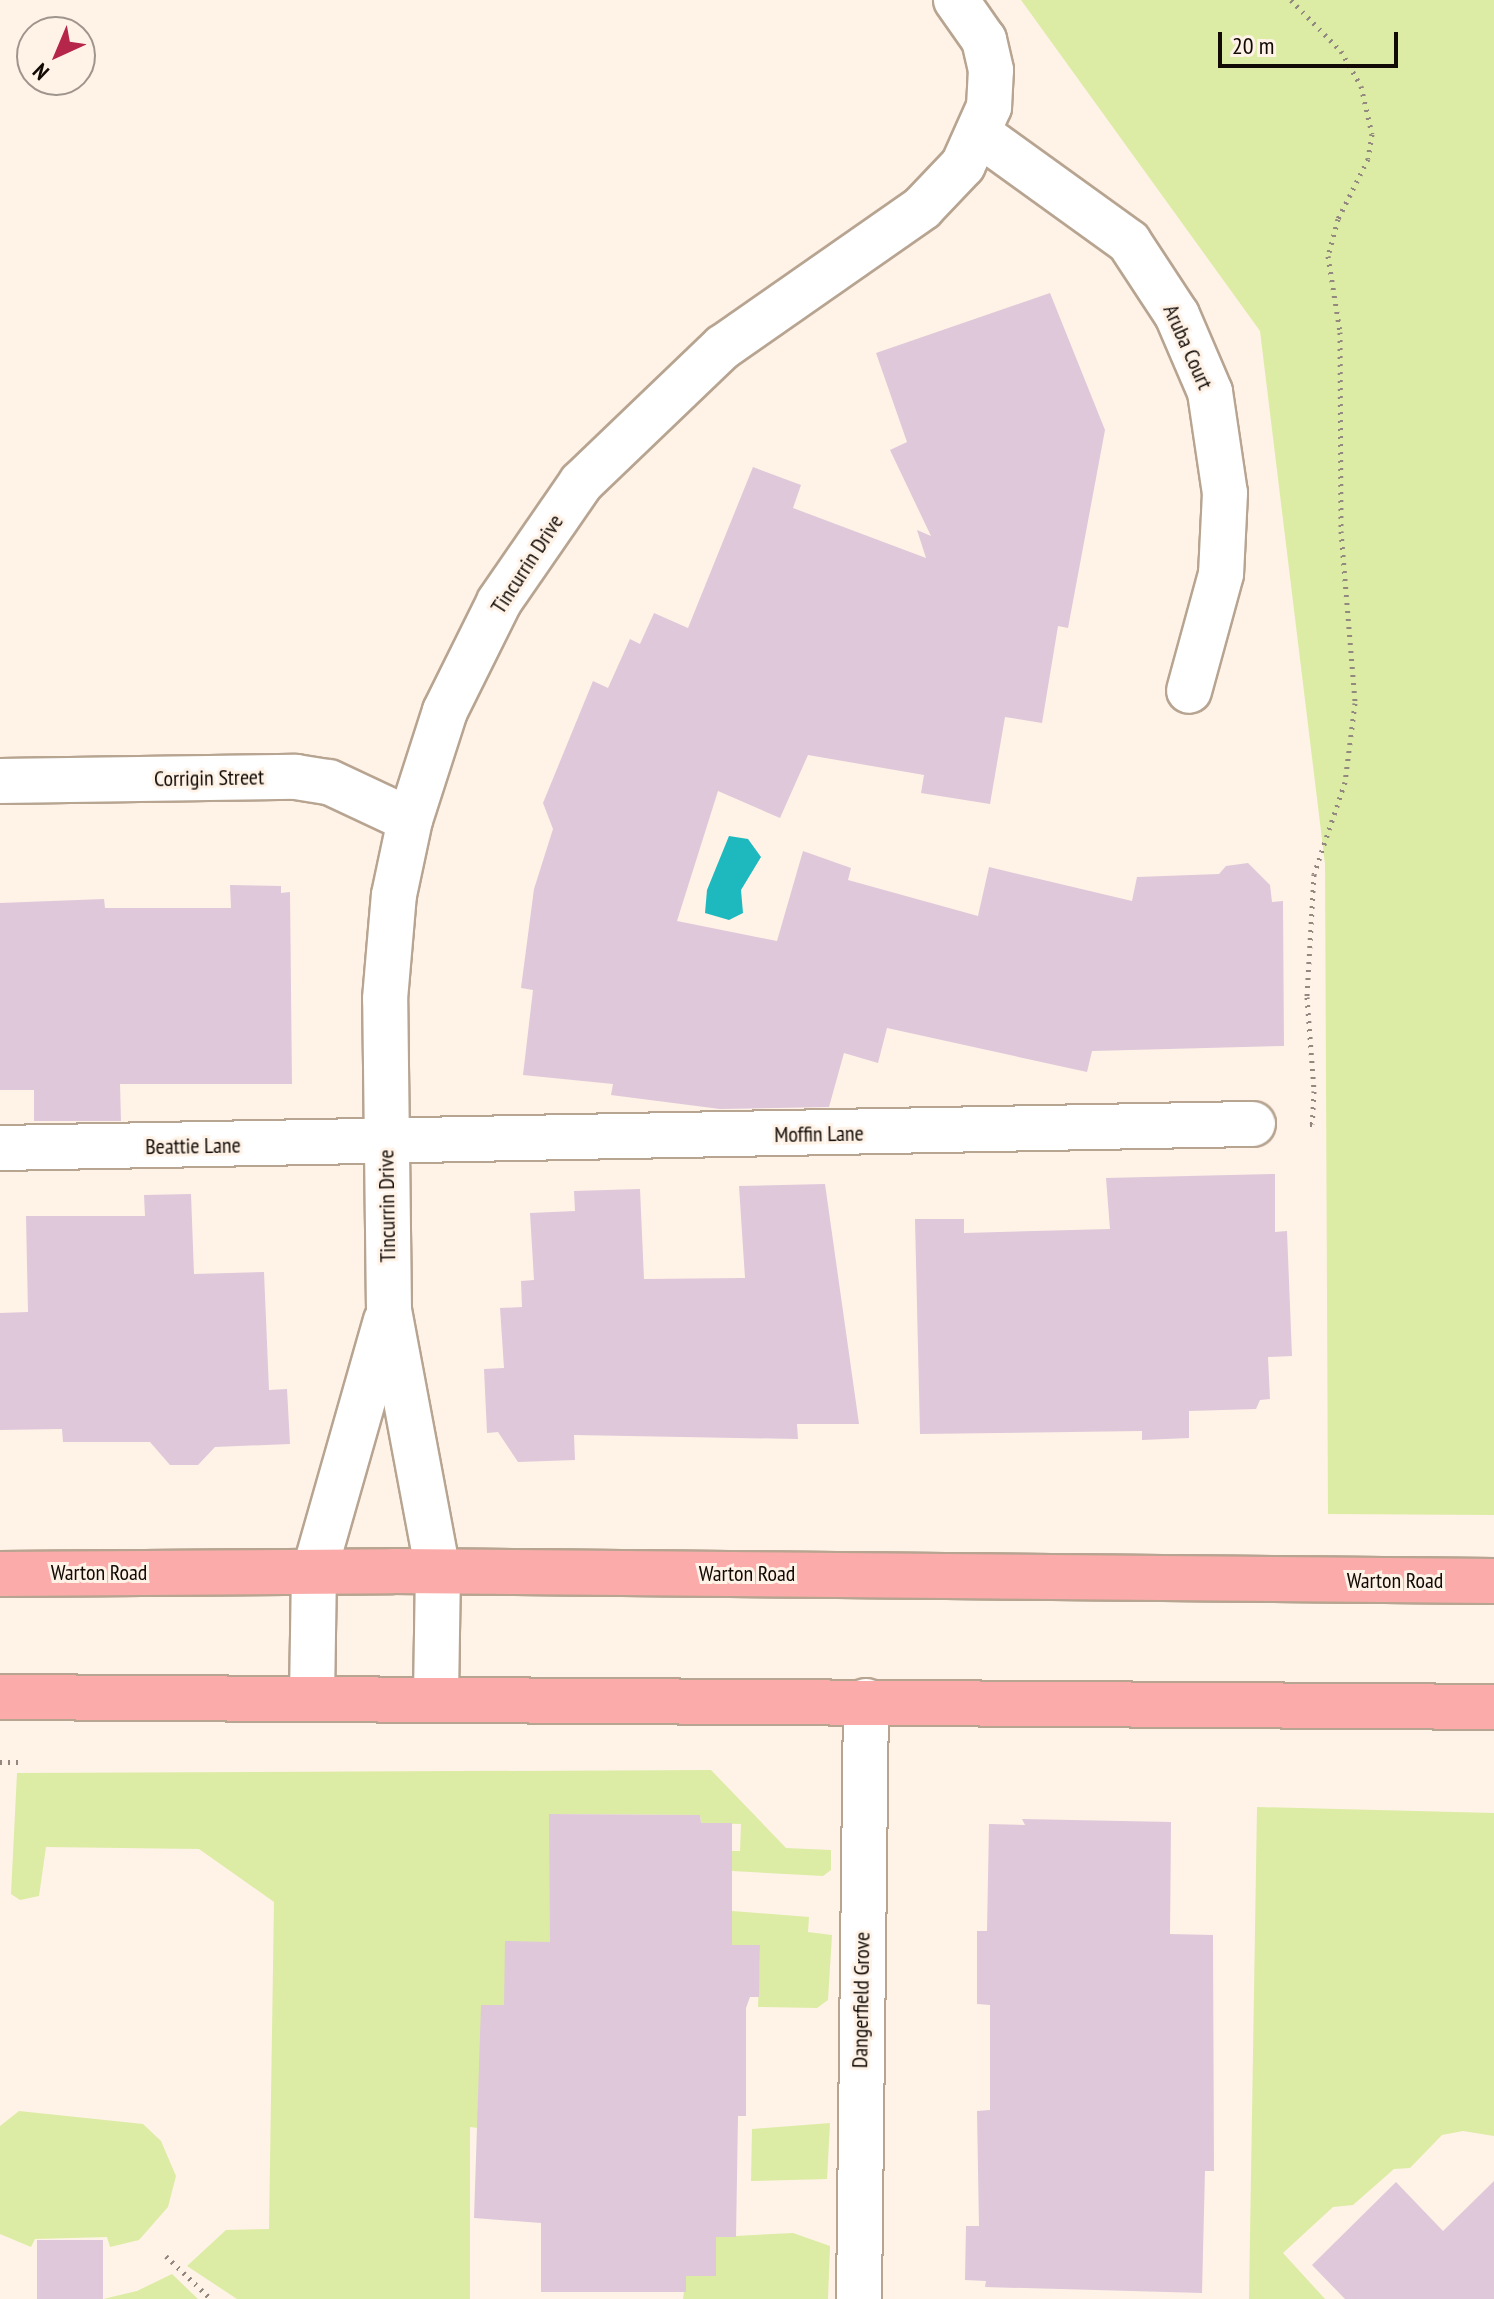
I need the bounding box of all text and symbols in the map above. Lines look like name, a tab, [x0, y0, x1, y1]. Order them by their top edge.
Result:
north arrow	[16, 16, 96, 96]
scale bar	[1222, 16, 1402, 66]
text: 20 m	[1232, 30, 1274, 61]
text: N	[27, 58, 55, 86]
street label: Aruba Court	[1158, 300, 1218, 394]
street label: Tincurrin Drive	[485, 510, 569, 618]
street label: Corrigin Street	[154, 764, 264, 792]
street label: Moffin Lane	[774, 1120, 864, 1148]
street label: Beattie Lane	[145, 1132, 241, 1160]
street label: Tincurrin Drive	[373, 1149, 401, 1263]
street label: Warton Road	[51, 1560, 147, 1586]
street label: Warton Road	[699, 1561, 795, 1587]
street label: Warton Road	[1347, 1568, 1443, 1594]
street label: Dangerfield Grove	[847, 1932, 875, 2068]

